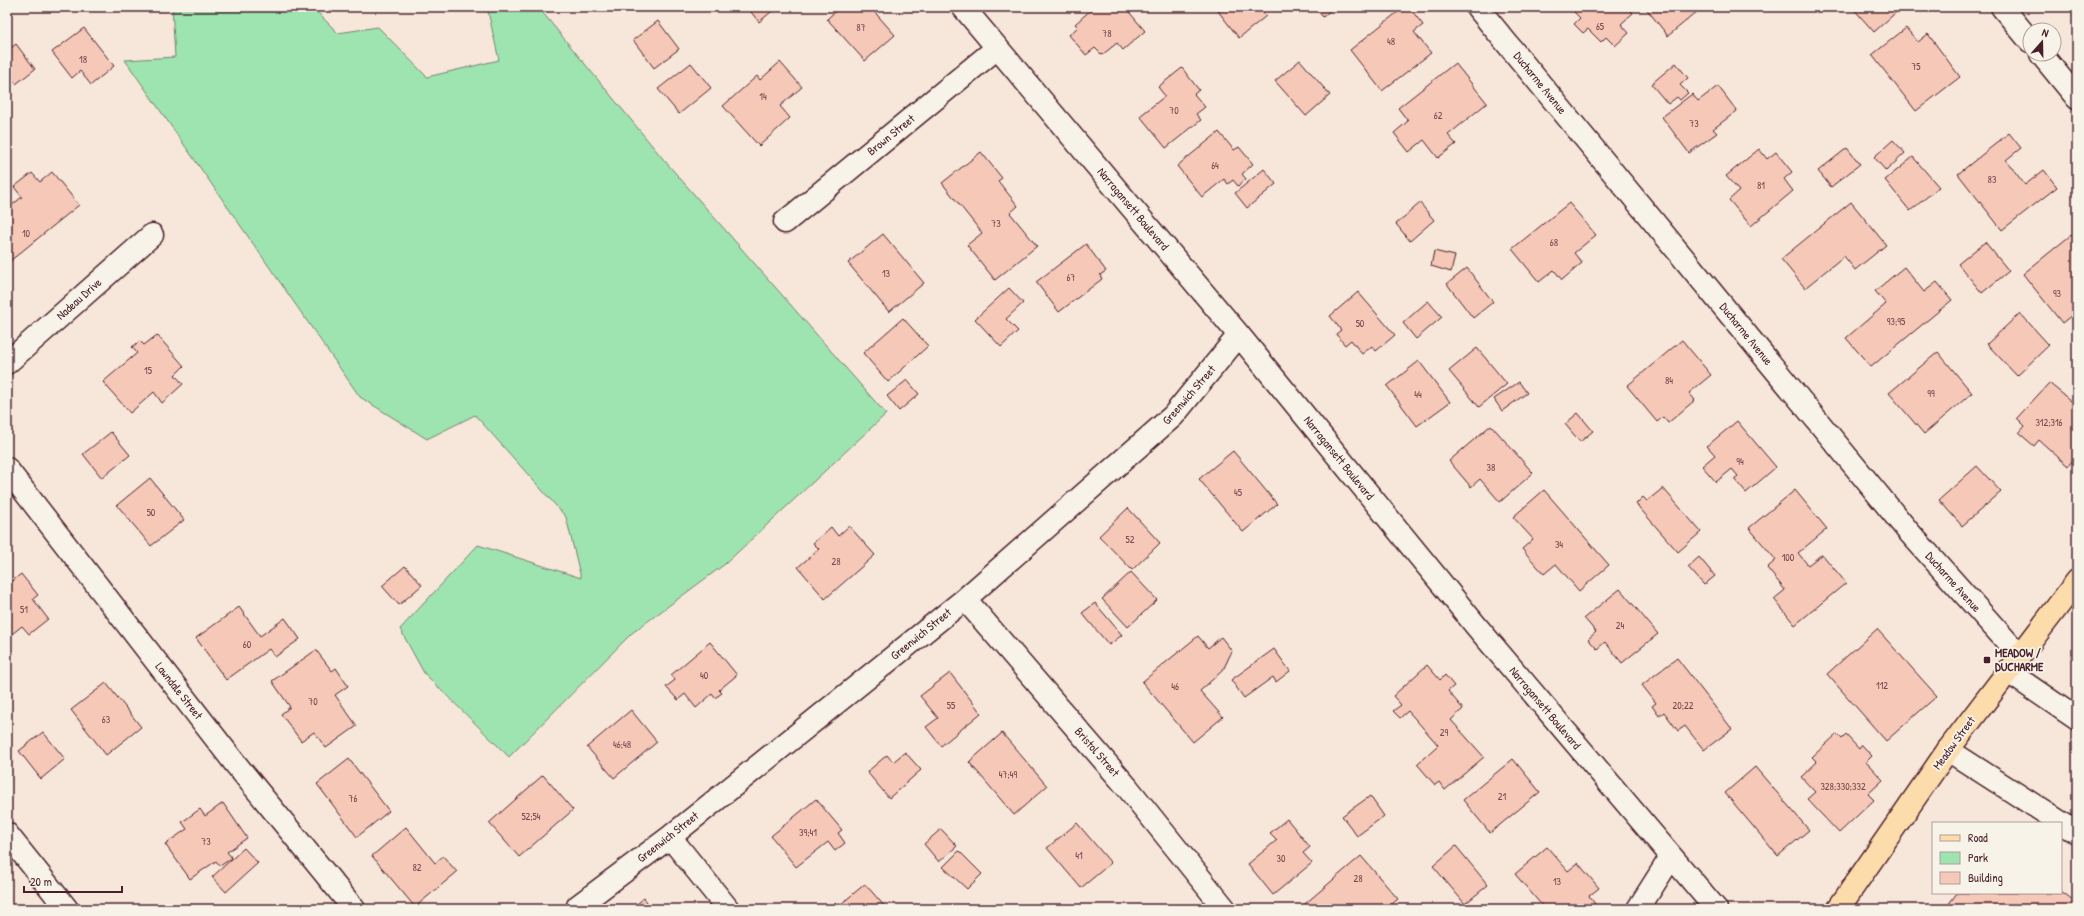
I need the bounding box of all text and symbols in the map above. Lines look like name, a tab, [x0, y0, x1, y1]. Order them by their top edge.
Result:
house number: 65	[1596, 20, 1605, 33]
house number: 87	[856, 21, 866, 34]
north arrow	[2022, 22, 2062, 62]
text: N	[2040, 25, 2051, 40]
house number: 78	[1102, 27, 1112, 40]
house number: 48	[1387, 35, 1395, 48]
street label: Ducharme Avenue	[1510, 48, 1571, 118]
house number: 18	[79, 53, 87, 66]
house number: 75	[1911, 60, 1921, 73]
house number: 14	[759, 90, 767, 103]
house number: 70	[1169, 104, 1179, 117]
street label: Brown Street	[863, 109, 919, 159]
house number: 62	[1434, 109, 1443, 122]
house number: 73	[1689, 117, 1699, 130]
house number: 64	[1211, 159, 1219, 172]
street label: Narragansett Boulevard	[1094, 164, 1173, 254]
house number: 83	[1988, 173, 1997, 186]
house number: 81	[1757, 179, 1765, 192]
house number: 73	[991, 217, 1001, 230]
house number: 10	[22, 227, 31, 240]
house number: 68	[1550, 236, 1558, 249]
house number: 13	[882, 267, 891, 280]
house number: 67	[1067, 271, 1076, 284]
street label: Nadeau Drive	[52, 274, 105, 323]
house number: 93	[2053, 287, 2062, 300]
street label: Ducharme Avenue	[1716, 299, 1777, 369]
house number: 93;95	[1887, 315, 1906, 328]
house number: 50	[1356, 317, 1365, 330]
street label: Greenwich Street	[1158, 361, 1220, 428]
house number: 15	[144, 364, 153, 377]
house number: 84	[1665, 374, 1673, 387]
house number: 99	[1927, 387, 1935, 400]
house number: 44	[1414, 388, 1422, 401]
street label: Narragansett Boulevard	[1300, 412, 1379, 503]
house number: 312;316	[2035, 416, 2063, 429]
house number: 94	[1736, 455, 1744, 468]
house number: 38	[1487, 461, 1495, 474]
house number: 45	[1234, 486, 1243, 499]
house number: 50	[147, 506, 156, 519]
house number: 52	[1126, 533, 1135, 546]
house number: 34	[1555, 538, 1563, 551]
street label: Ducharme Avenue	[1922, 548, 1985, 616]
house number: 100	[1782, 551, 1795, 564]
house number: 28	[831, 555, 841, 568]
house number: 51	[20, 603, 28, 616]
street label: Greenwich Street	[887, 603, 955, 664]
house number: 24	[1616, 619, 1624, 632]
house number: 60	[243, 638, 252, 651]
place label: MEADOW / DUCHARME	[1995, 644, 2044, 675]
marker: MEADOW / DUCHARME	[1982, 655, 1992, 665]
street label: Lawndale Street	[152, 659, 208, 723]
street label: Narragansett Boulevard	[1506, 663, 1585, 753]
house number: 40	[700, 669, 709, 682]
house number: 112	[1876, 679, 1888, 692]
house number: 46	[1171, 680, 1179, 693]
house number: 70	[308, 695, 318, 708]
house number: 55	[947, 699, 956, 712]
house number: 20;22	[1673, 699, 1694, 712]
street label: Meadow Street	[1928, 712, 1979, 773]
house number: 63	[102, 713, 111, 726]
street label: Bristol Street	[1071, 723, 1124, 781]
house number: 29	[1440, 726, 1449, 739]
house number: 46;48	[613, 738, 631, 751]
house number: 47;49	[999, 768, 1018, 781]
house number: 328;330;332	[1820, 780, 1866, 793]
house number: 21	[1498, 790, 1507, 803]
house number: 76	[349, 792, 357, 805]
street label: Greenwich Street	[633, 807, 703, 866]
house number: 52;54	[521, 810, 541, 823]
legend	[1932, 822, 2062, 894]
house number: 39;41	[799, 826, 817, 839]
text: Road	[1968, 829, 1988, 846]
house number: 73	[201, 835, 211, 848]
house number: 41	[1075, 849, 1083, 862]
text: Park	[1968, 849, 1988, 866]
house number: 30	[1277, 852, 1286, 865]
house number: 82	[412, 861, 422, 874]
scale bar	[24, 868, 122, 894]
text: Building	[1968, 869, 2003, 886]
house number: 28	[1353, 872, 1363, 885]
text: 20 m	[30, 873, 52, 890]
house number: 13	[1553, 875, 1562, 888]

